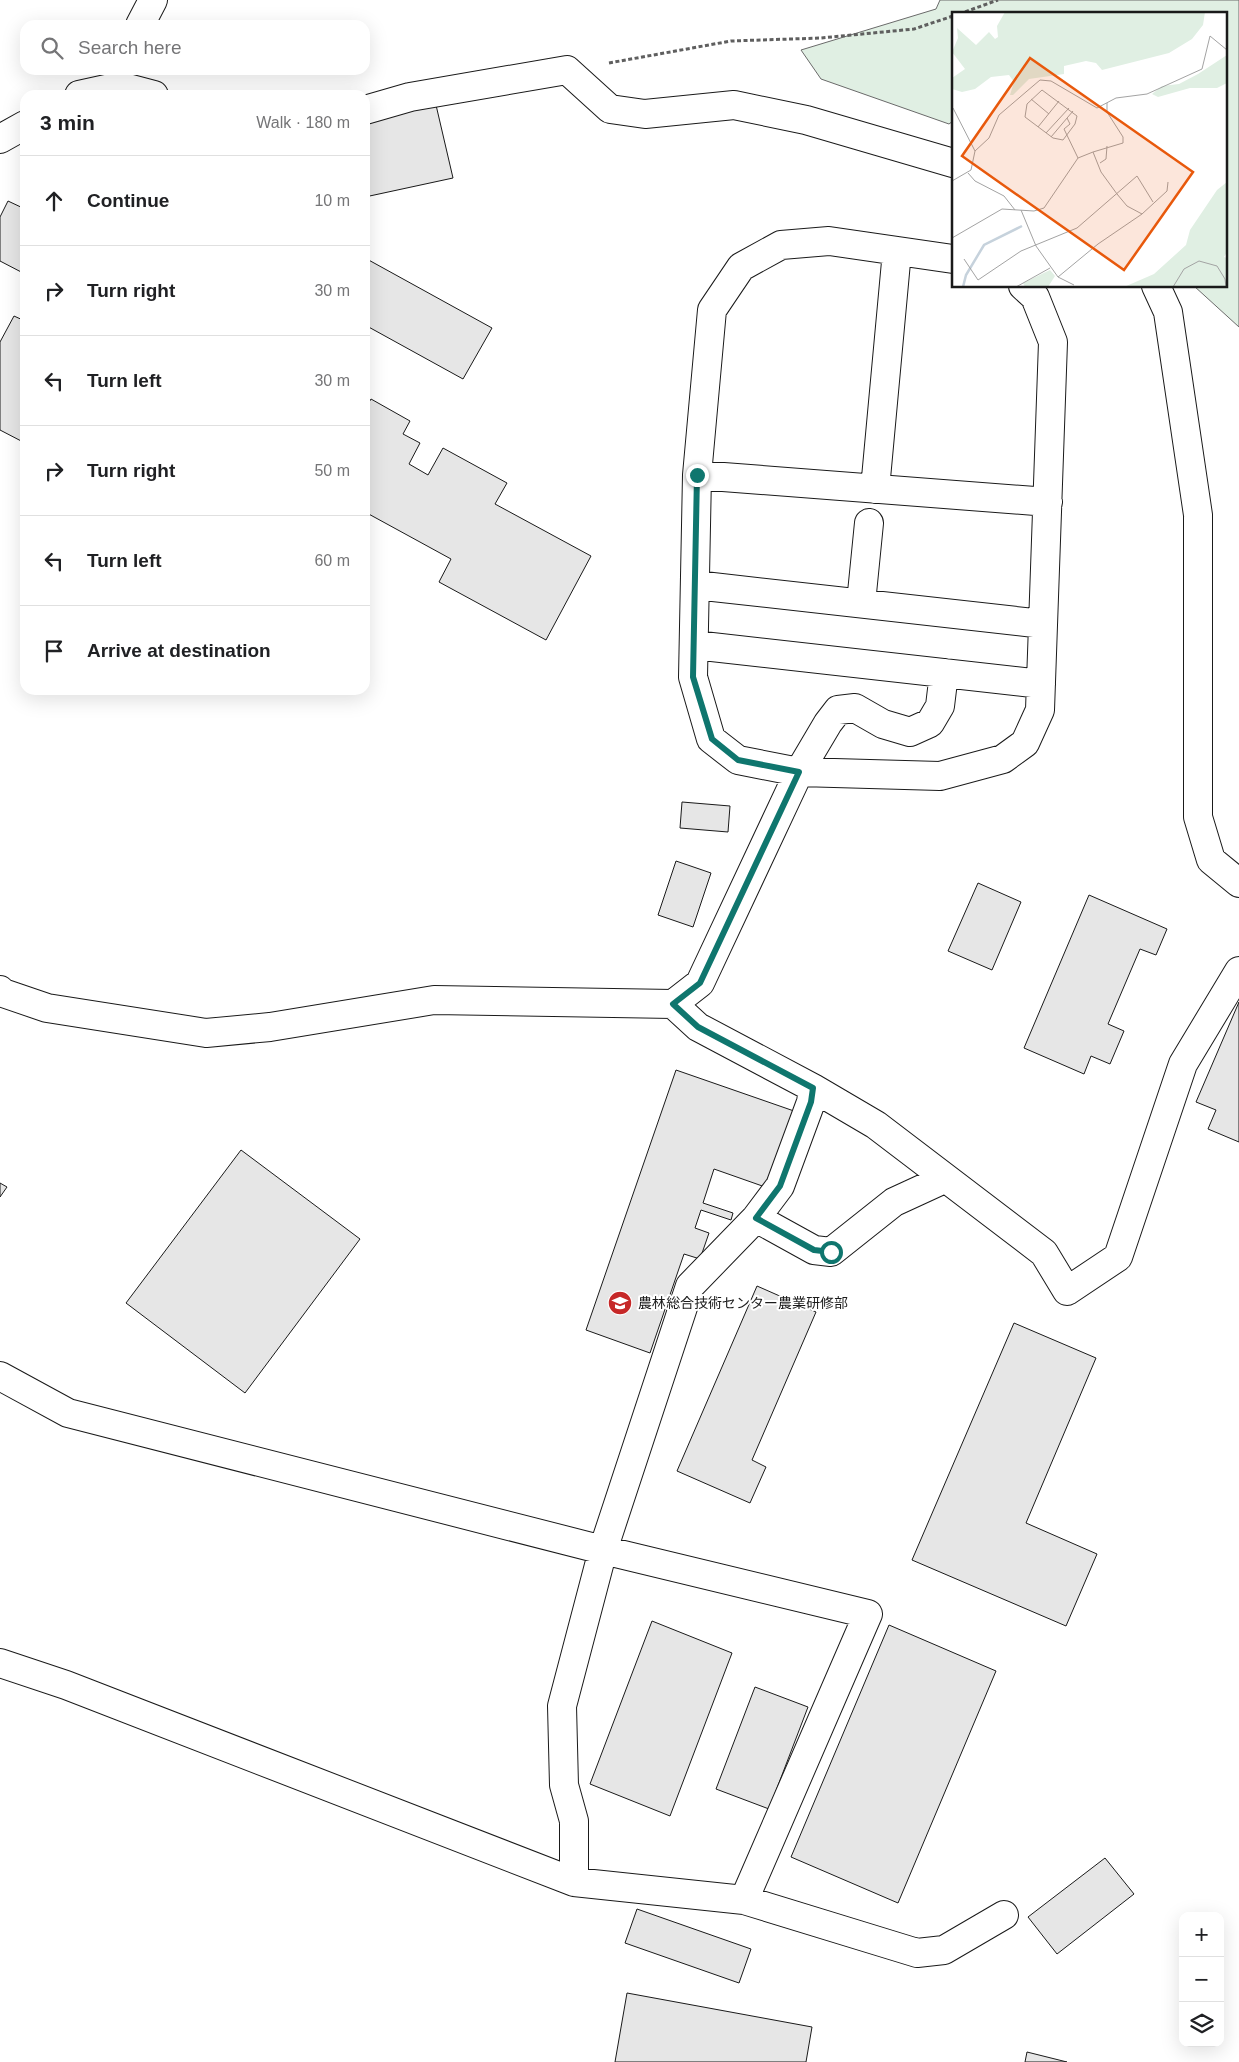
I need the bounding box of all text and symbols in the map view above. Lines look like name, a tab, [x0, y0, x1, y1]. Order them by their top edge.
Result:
inset map	[952, 12, 1226, 288]
search box	[20, 20, 370, 75]
icon: search	[38, 34, 66, 62]
text: Search here	[78, 37, 182, 58]
text: 3 min	[40, 111, 95, 134]
text: Walk · 180 m	[256, 114, 350, 131]
icon: ahead	[40, 187, 68, 215]
text: Continue	[87, 190, 169, 211]
text: 10 m	[314, 192, 350, 209]
icon: right	[40, 277, 68, 305]
text: Turn right	[87, 280, 175, 301]
text: 30 m	[314, 282, 350, 299]
icon: left	[40, 367, 68, 395]
text: Turn left	[87, 370, 162, 391]
text: 30 m	[314, 372, 350, 389]
icon: right	[40, 457, 68, 485]
text: Turn right	[87, 460, 175, 481]
text: 50 m	[314, 462, 350, 479]
route end	[686, 464, 709, 487]
icon: left	[40, 547, 68, 575]
text: Turn left	[87, 550, 162, 571]
text: 60 m	[314, 552, 350, 569]
icon: arrive	[40, 637, 68, 665]
text: Arrive at destination	[87, 640, 271, 661]
route start	[820, 1241, 843, 1264]
school or university icon: 農林総合技術センター農業研修部	[607, 1290, 633, 1316]
place label: 農林総合技術センター農業研修部	[638, 1295, 848, 1311]
map controls	[1179, 1912, 1224, 2047]
button: +	[1179, 1912, 1224, 1957]
button: −	[1179, 1957, 1224, 2002]
button: layers	[1179, 2002, 1224, 2047]

